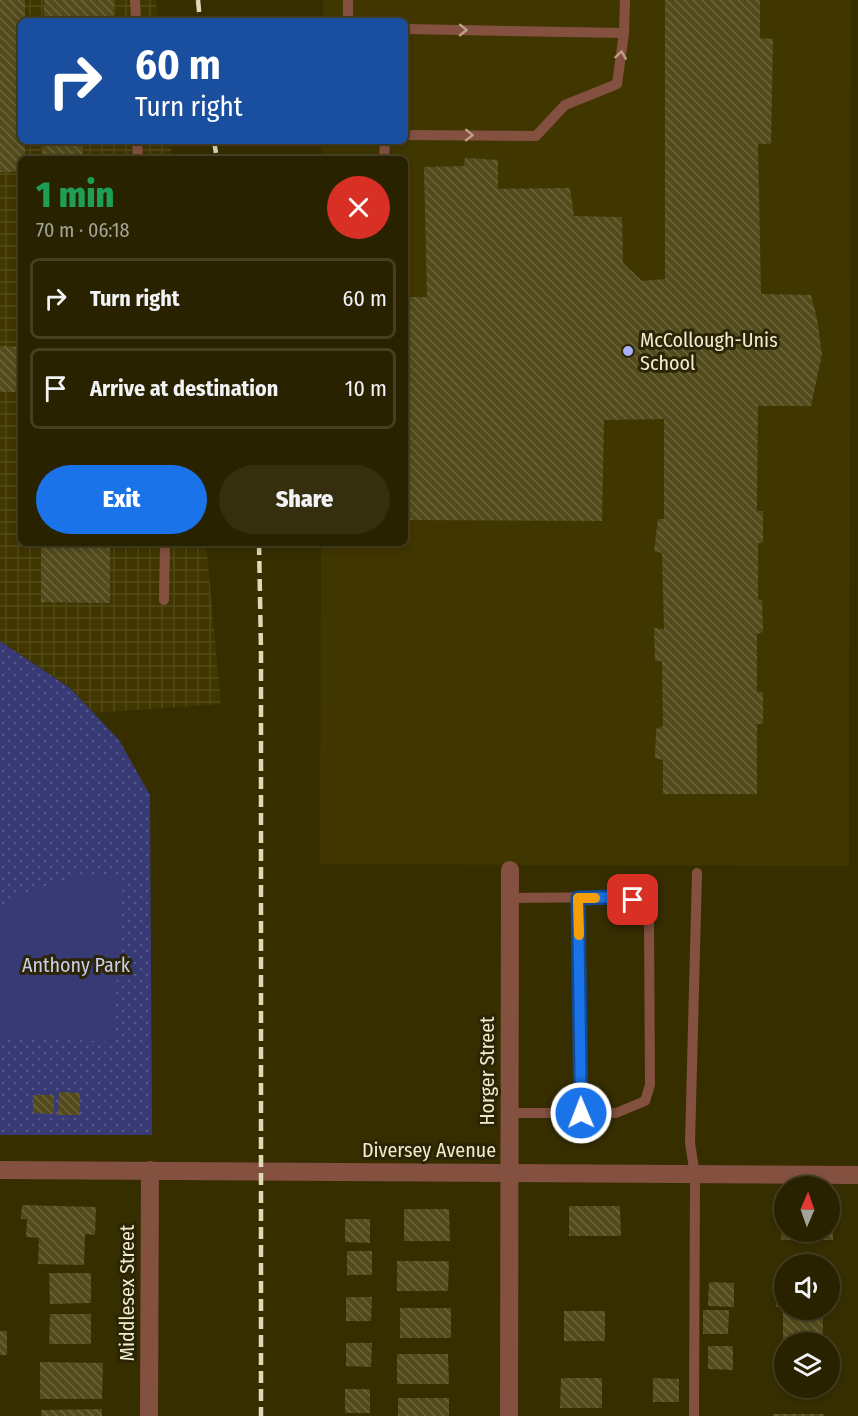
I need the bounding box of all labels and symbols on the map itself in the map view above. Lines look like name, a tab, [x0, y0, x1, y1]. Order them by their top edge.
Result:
one-way arrow	[459, 24, 468, 37]
one-way arrow	[614, 51, 626, 60]
one-way arrow	[464, 129, 473, 142]
place label: McCollough-Unis School	[640, 328, 778, 375]
marker: McCollough-Unis School	[621, 344, 635, 358]
pin	[607, 874, 658, 925]
park label: Anthony Park	[22, 953, 131, 977]
street label: Horger Street	[475, 1016, 499, 1126]
position arrow	[549, 1081, 613, 1145]
street label: Diversey Avenue	[362, 1138, 496, 1162]
north arrow	[774, 1176, 840, 1242]
street label: Middlesex Street	[115, 1224, 139, 1361]

